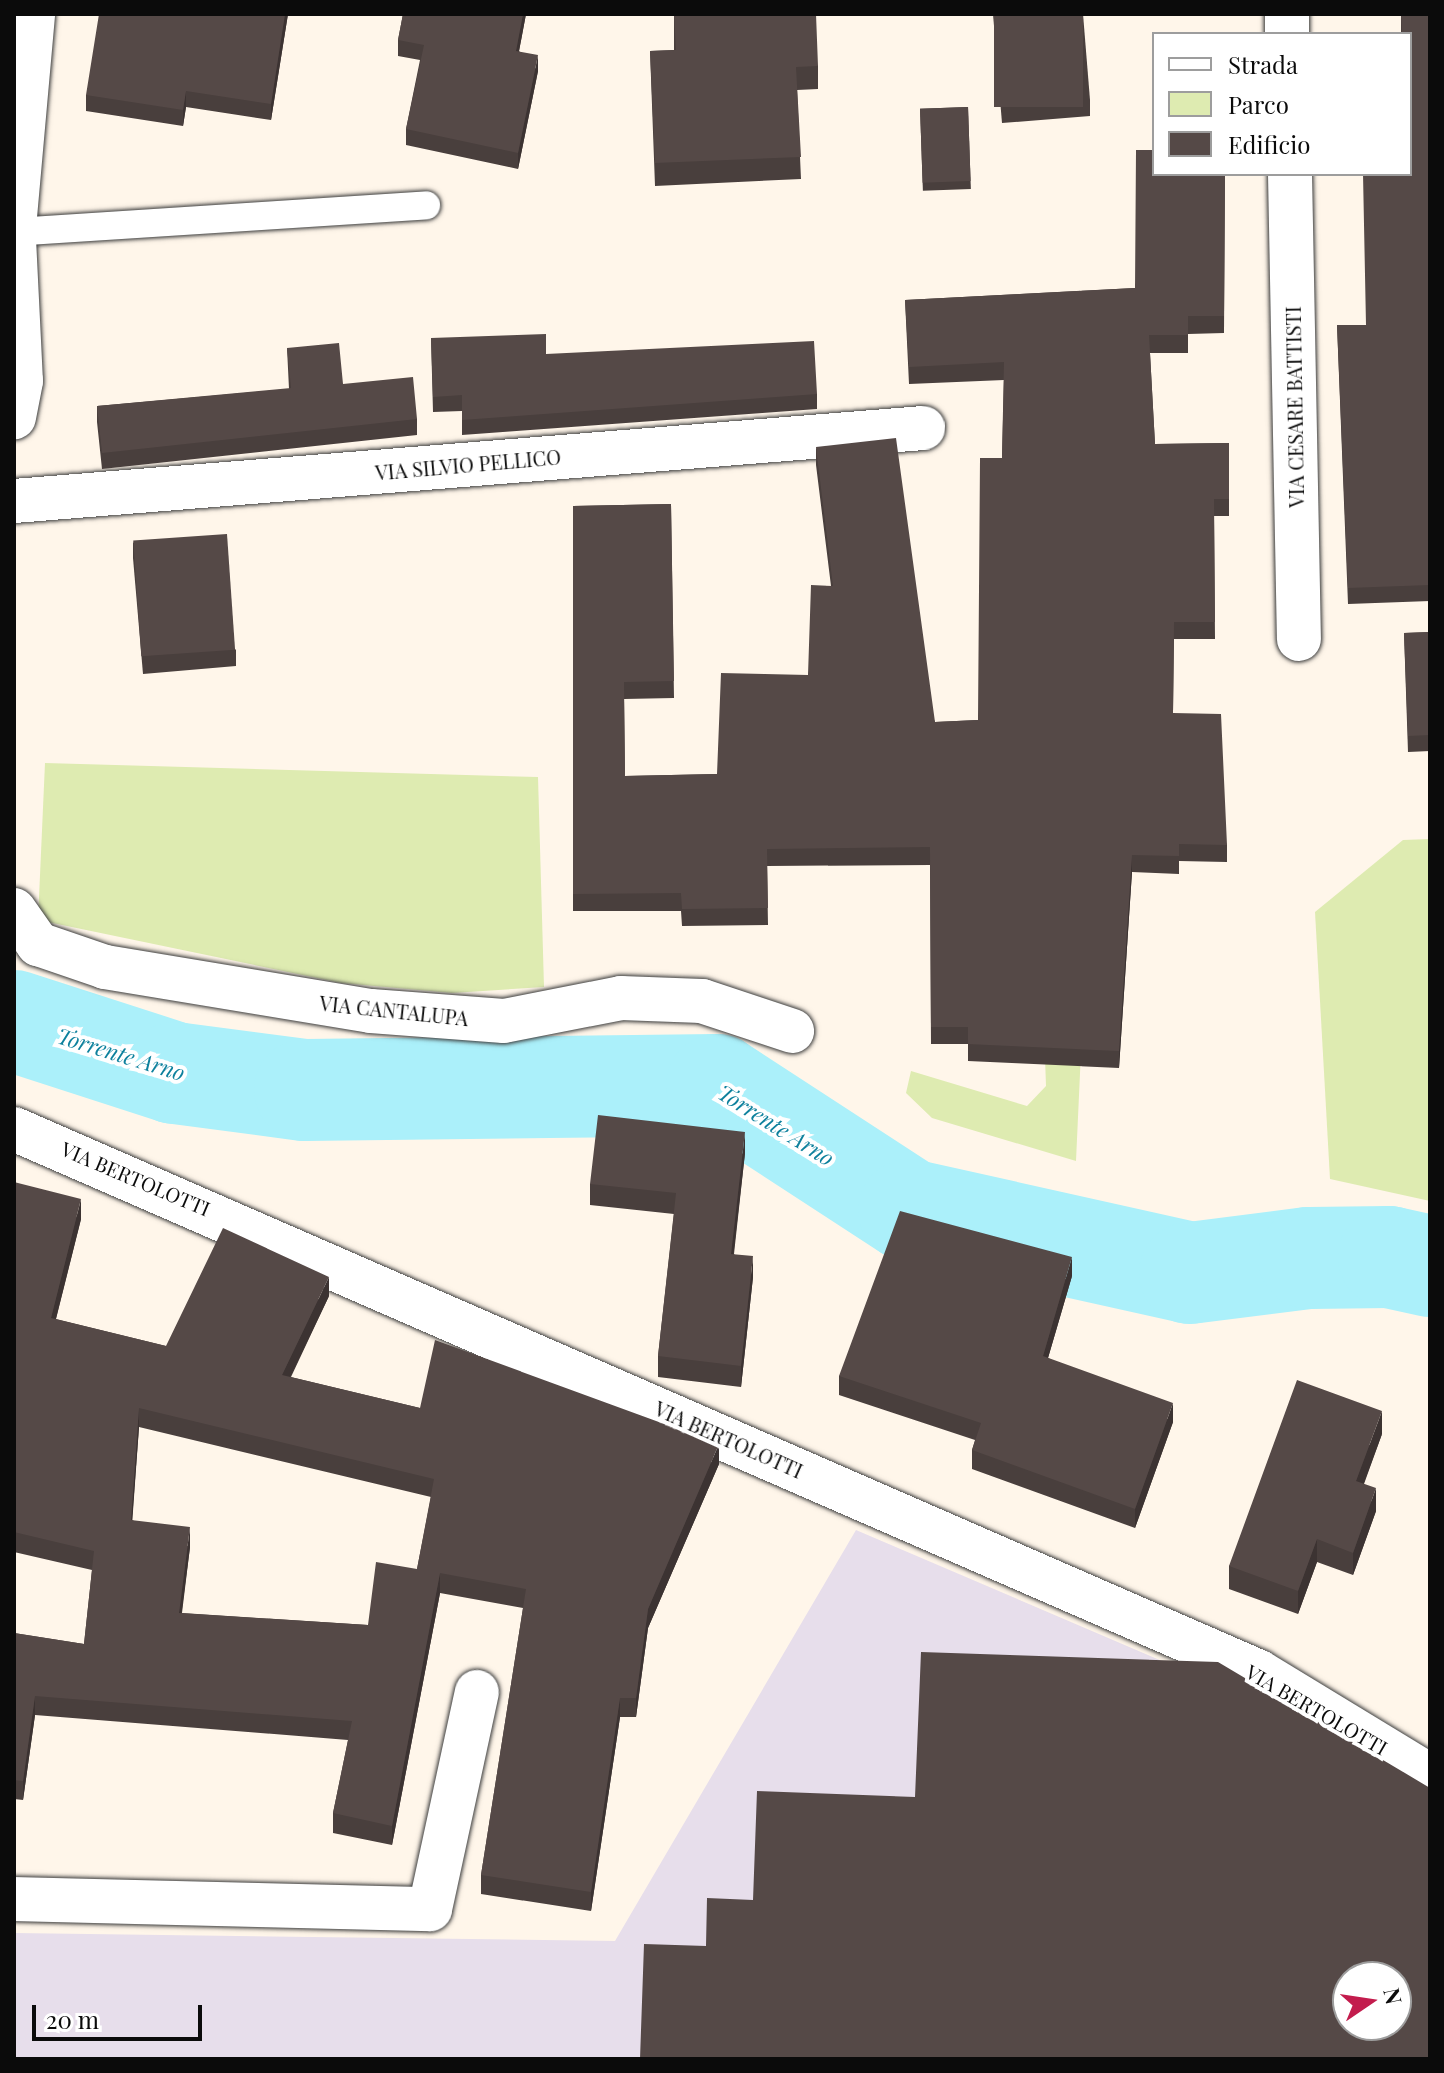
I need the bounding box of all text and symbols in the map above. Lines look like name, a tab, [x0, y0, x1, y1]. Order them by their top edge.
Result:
legend	[1152, 32, 1412, 176]
text: Strada	[1228, 48, 1298, 80]
text: Parco	[1228, 88, 1289, 120]
text: Edificio	[1228, 128, 1310, 160]
street label: VIA CESARE BATTISTI	[1280, 306, 1308, 508]
street label: VIA SILVIO PELLICO	[374, 444, 562, 484]
street label: VIA CANTALUPA	[318, 990, 470, 1030]
water label: Torrente Arno	[54, 1022, 188, 1086]
water label: Torrente Arno	[713, 1079, 839, 1171]
street label: VIA BERTOLOTTI	[58, 1136, 214, 1220]
street label: VIA BERTOLOTTI	[651, 1396, 807, 1482]
street label: VIA BERTOLOTTI	[1242, 1659, 1392, 1759]
north arrow	[1332, 1961, 1412, 2041]
text: N	[1377, 1985, 1410, 2007]
scale bar	[36, 1989, 206, 2039]
text: 20 m	[46, 2003, 99, 2035]

